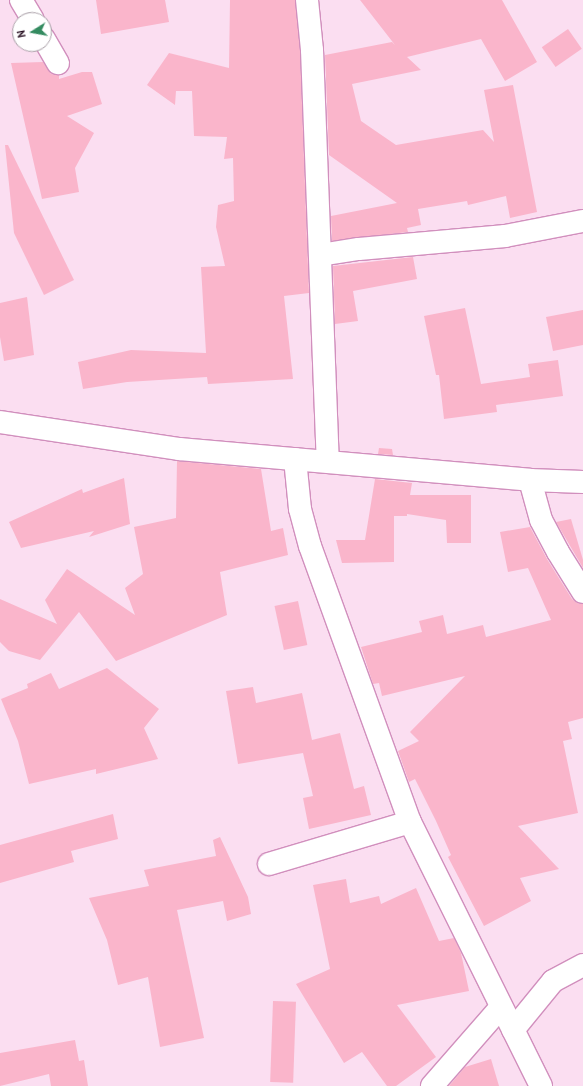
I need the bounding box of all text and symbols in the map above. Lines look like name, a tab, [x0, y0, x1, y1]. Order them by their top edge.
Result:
north arrow	[12, 12, 52, 52]
text: N	[14, 29, 29, 39]

